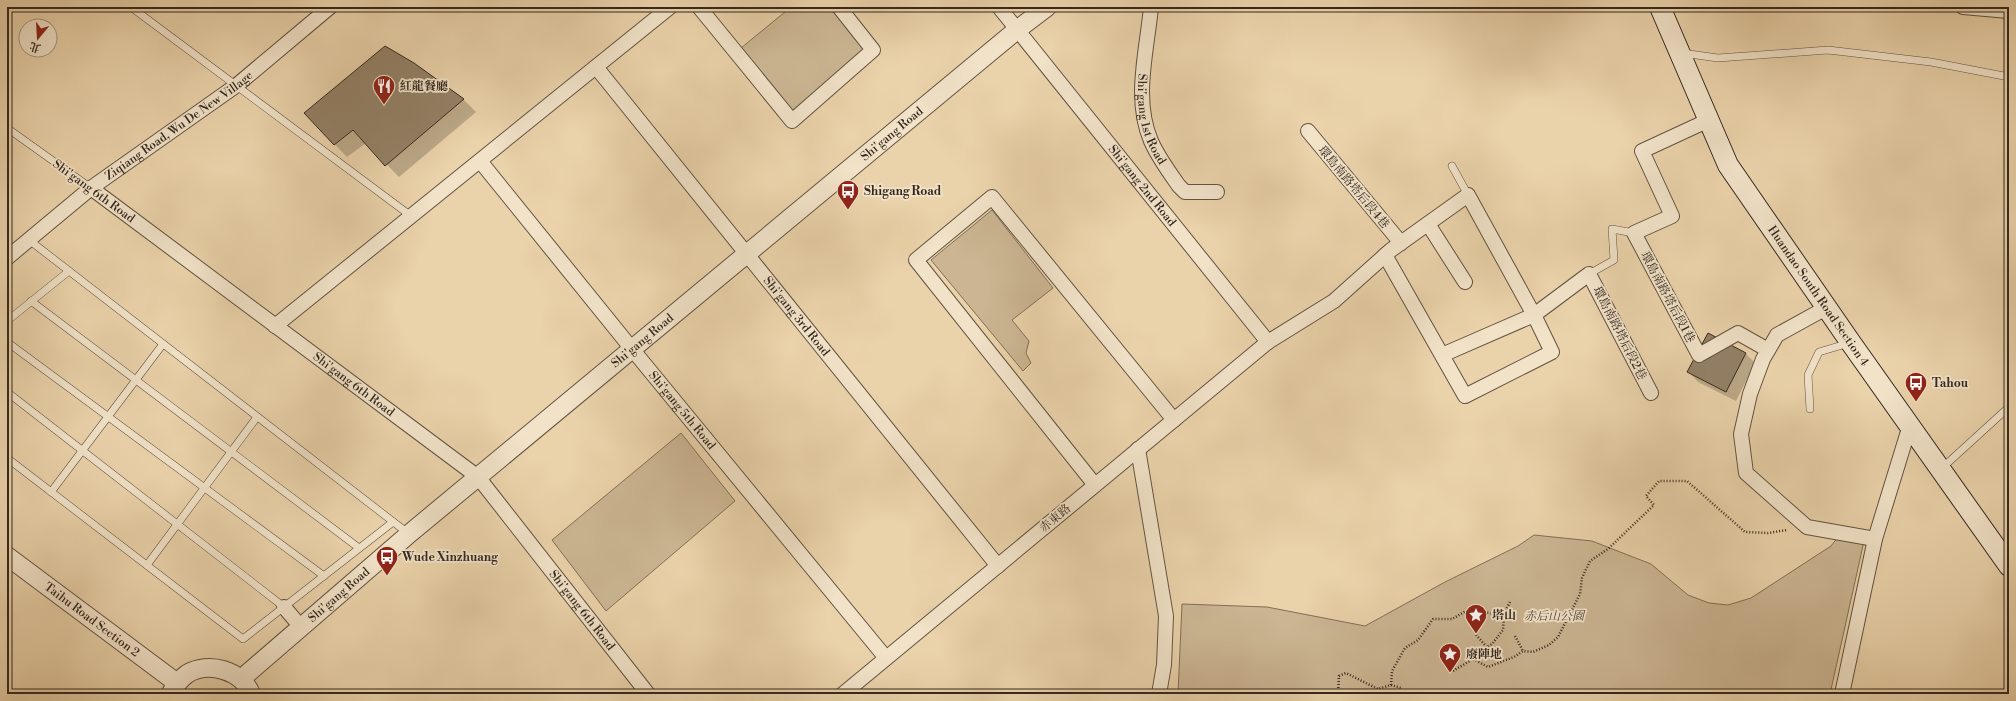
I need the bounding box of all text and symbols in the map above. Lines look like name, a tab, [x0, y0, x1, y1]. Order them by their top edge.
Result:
north arrow	[18, 18, 58, 58]
text: 北	[28, 38, 43, 55]
street label: Ziqiang Road, Wu De New Village	[102, 68, 256, 184]
restaurant icon: 紅龍餐廳	[371, 73, 397, 106]
street label: Shi'gang 1st Road	[1134, 73, 1169, 168]
place label: 紅龍餐廳	[400, 79, 448, 94]
street label: Shi'gang Road	[858, 104, 926, 164]
street label: Shi'gang 2nd Road	[1105, 142, 1179, 230]
street label: 環島南路塔后段4巷	[1315, 143, 1393, 232]
street label: Shi'gang 6th Road	[50, 157, 138, 226]
bus stop icon: Shigang Road	[835, 178, 861, 211]
place label: Shigang Road	[864, 184, 942, 199]
street label: Huandao South Road Section 4	[1764, 223, 1872, 369]
street label: 環島南路塔后段1巷	[1637, 249, 1698, 345]
street label: Shi'gang 3rd Road	[760, 274, 833, 359]
street label: 環島南路塔后段2巷	[1590, 284, 1650, 382]
street label: Shi'gang Road	[608, 311, 677, 371]
street label: Shi'gang 6th Road	[310, 349, 397, 420]
street label: Shi'gang 5th Road	[645, 368, 719, 453]
bus stop icon: Tahou	[1903, 370, 1929, 403]
place label: Tahou	[1932, 376, 1969, 391]
street label: 赤東路	[1037, 501, 1074, 536]
bus stop icon: Wude Xinzhuang	[374, 544, 400, 577]
place label: Wude Xinzhuang	[401, 550, 499, 565]
street label: Shi'gang Road	[305, 564, 373, 626]
street label: Shi'gang 6th Road	[546, 567, 618, 654]
street label: Taihu Road Section 2	[41, 579, 142, 660]
place icon: 塔山	[1463, 602, 1489, 635]
place label: 塔山	[1492, 608, 1516, 623]
park label: 赤后山公園	[1524, 609, 1586, 624]
place icon: 廢陣地	[1437, 641, 1463, 674]
place label: 廢陣地	[1466, 647, 1502, 662]

